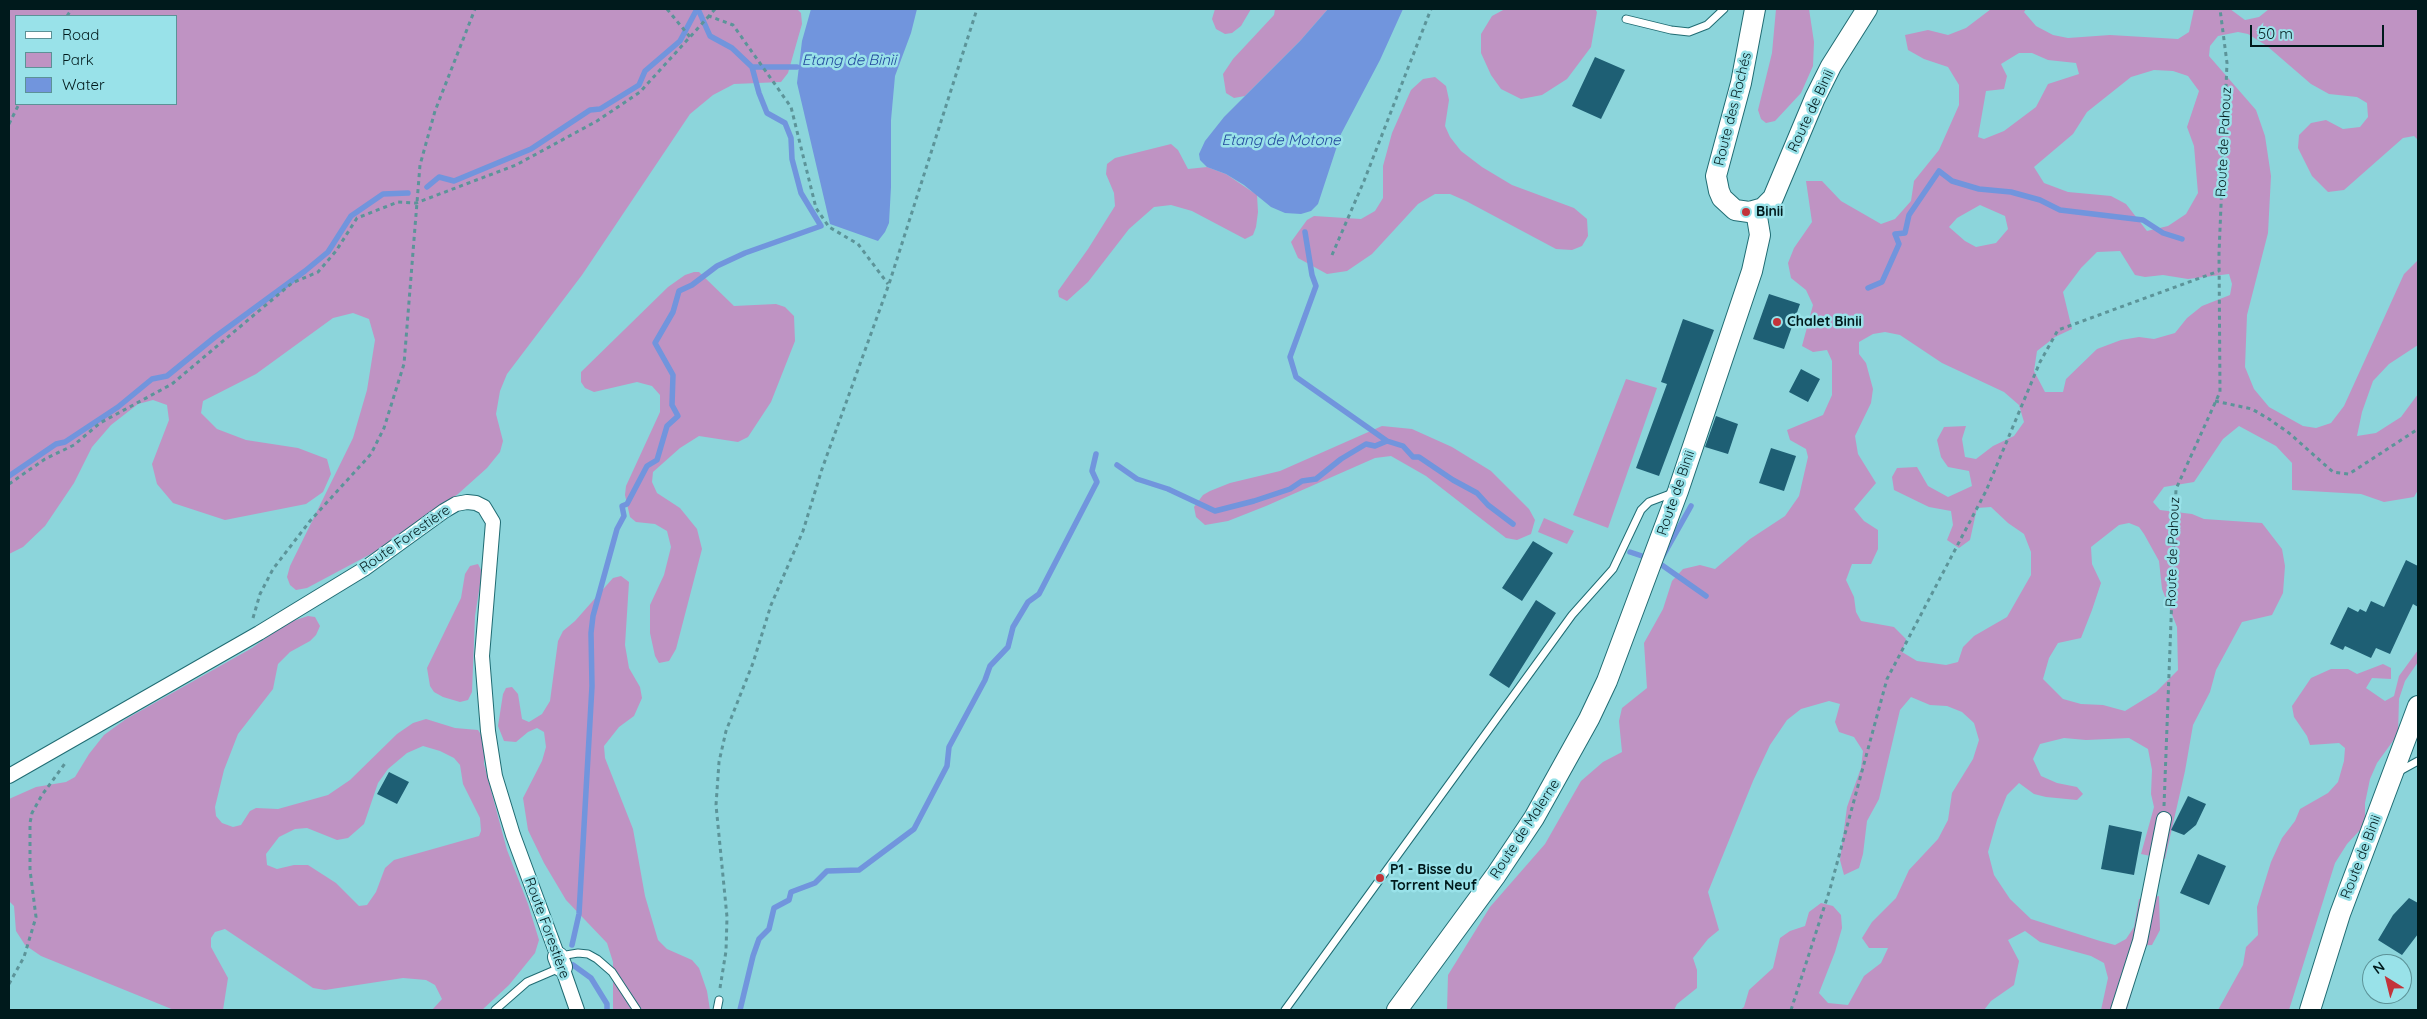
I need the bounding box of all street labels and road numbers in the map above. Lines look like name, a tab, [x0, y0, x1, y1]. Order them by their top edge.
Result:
street label: Route des Rochés	[1711, 51, 1755, 167]
street label: Route de Binii	[1785, 67, 1837, 155]
street label: Route de Pahouz	[2213, 87, 2235, 197]
street label: Route de Binii	[1654, 448, 1698, 538]
street label: Route de Pahouz	[2163, 497, 2183, 607]
street label: Route Forestière	[357, 502, 453, 576]
street label: Route de Malerne	[1487, 776, 1563, 882]
street label: Route de Binii	[2337, 813, 2385, 901]
street label: Route Forestière	[521, 875, 573, 981]

